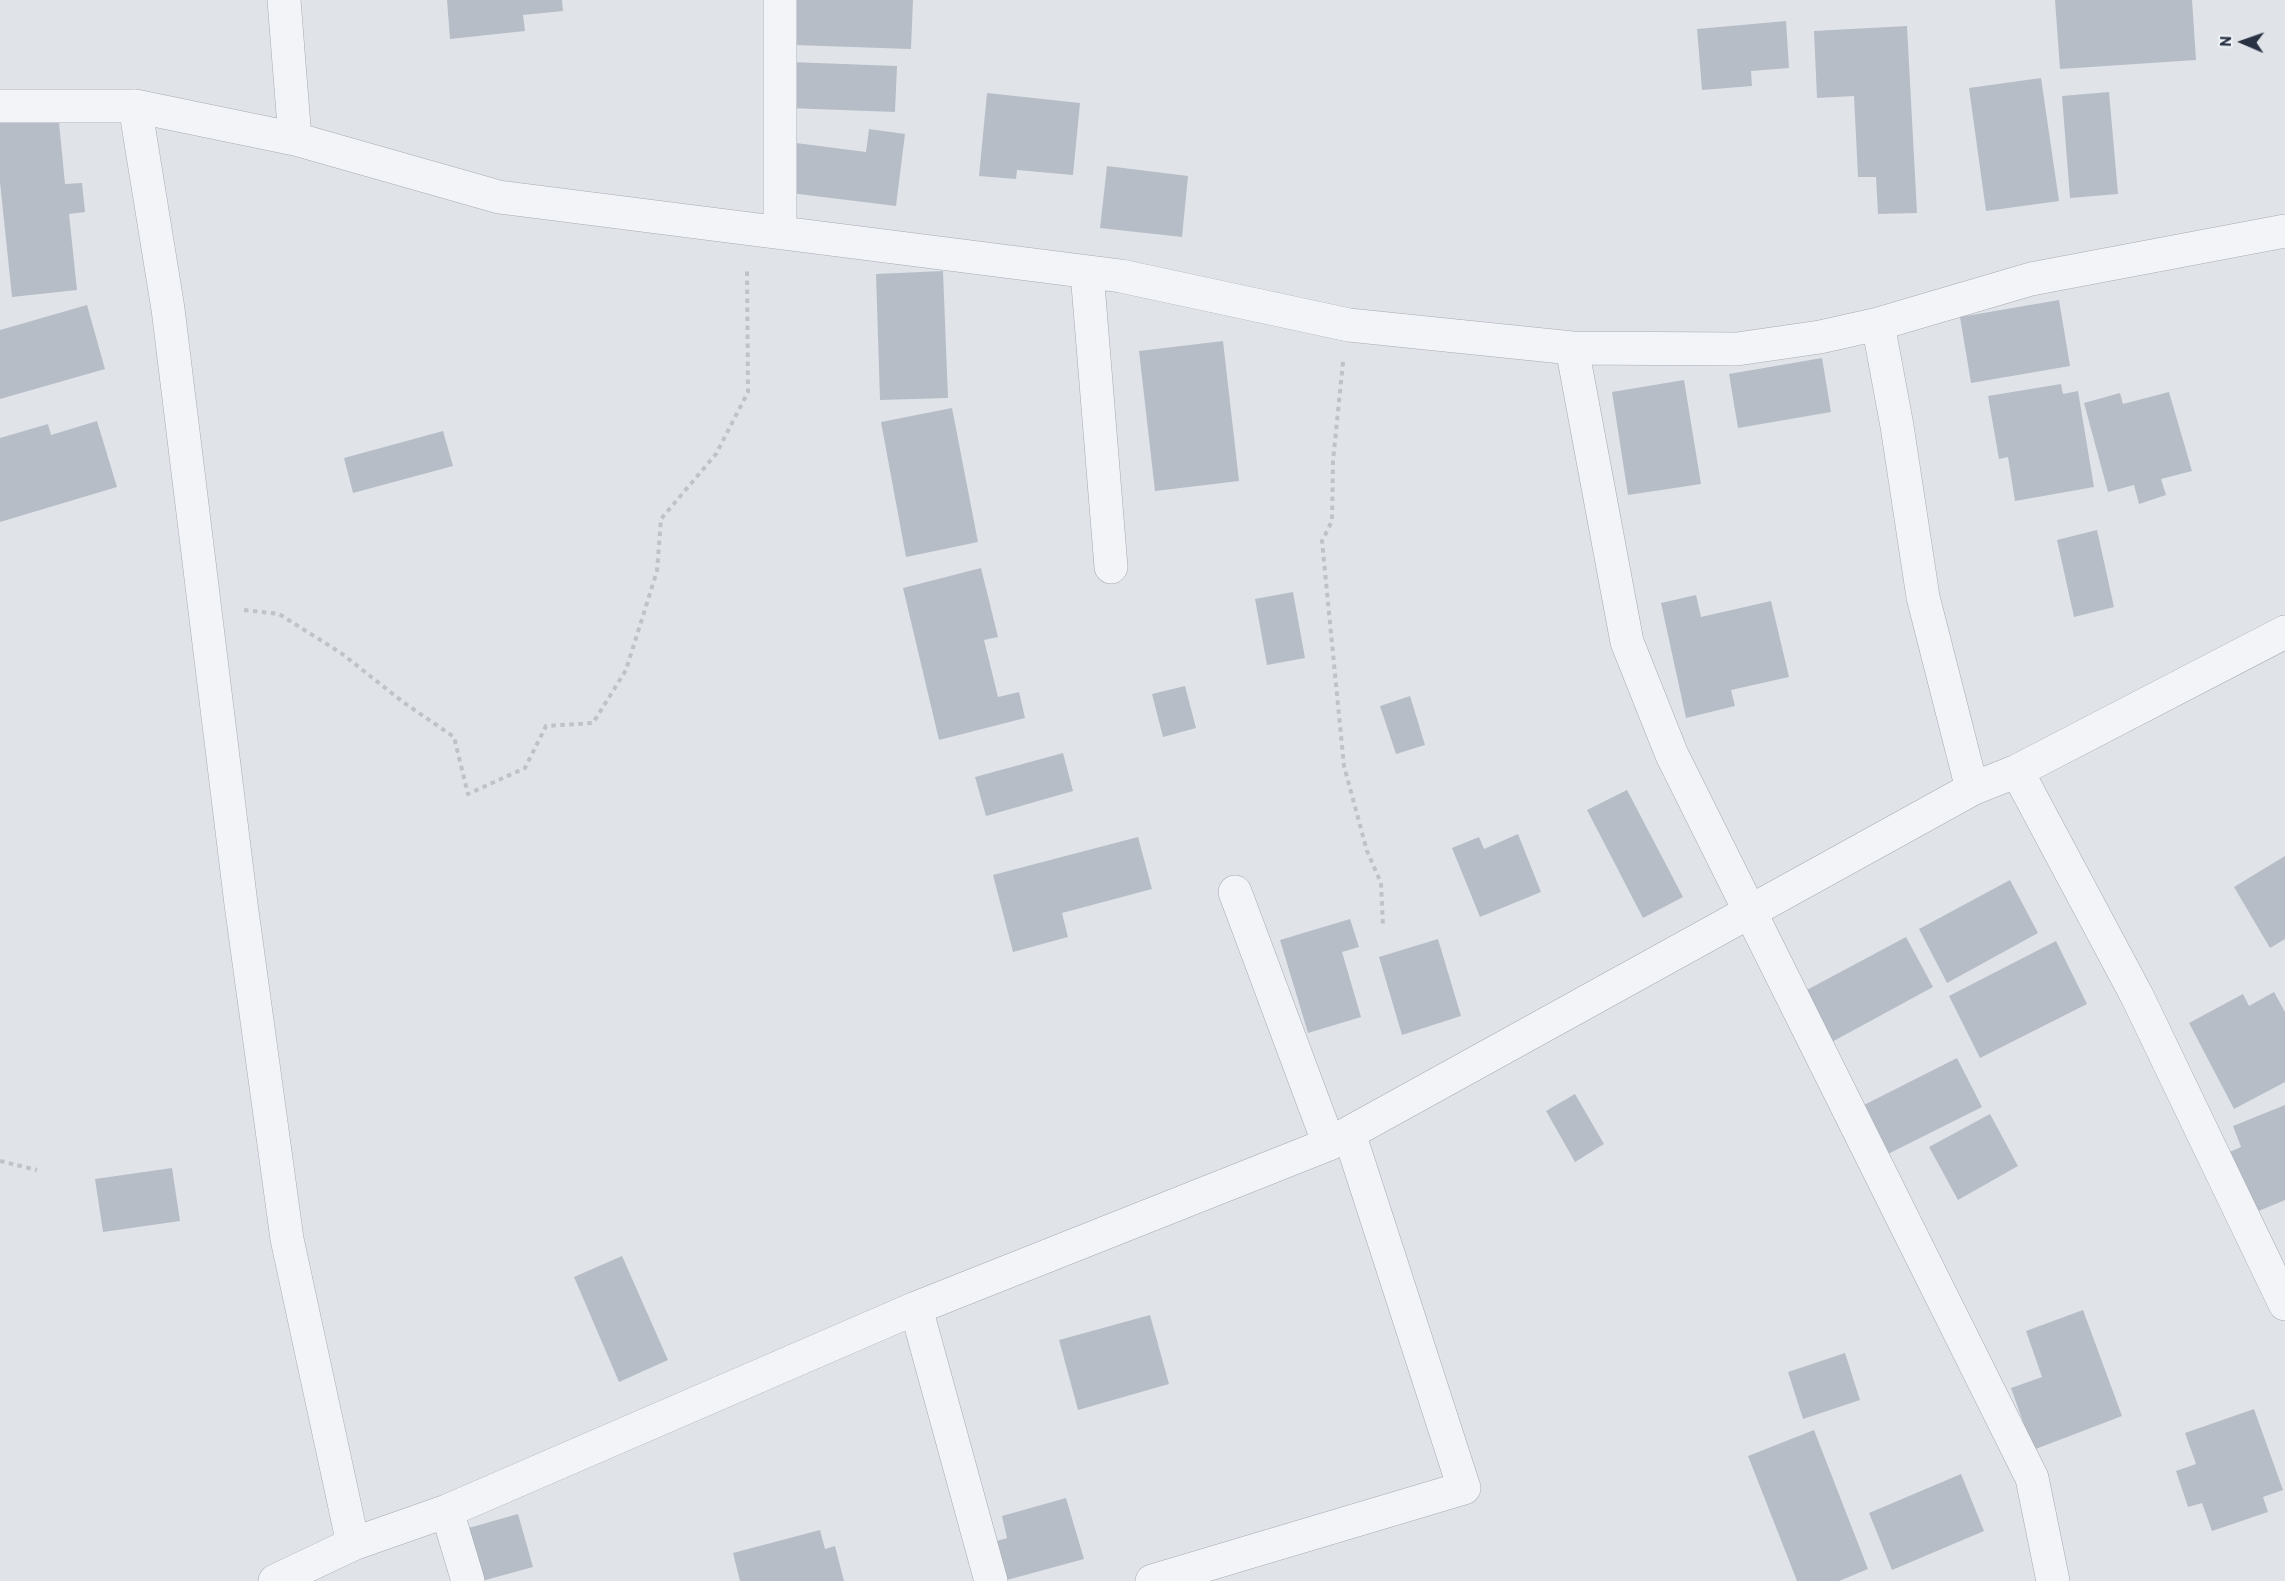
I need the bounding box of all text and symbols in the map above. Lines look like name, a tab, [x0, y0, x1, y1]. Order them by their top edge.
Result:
north arrow	[2213, 12, 2273, 72]
text: N	[2215, 36, 2234, 47]

